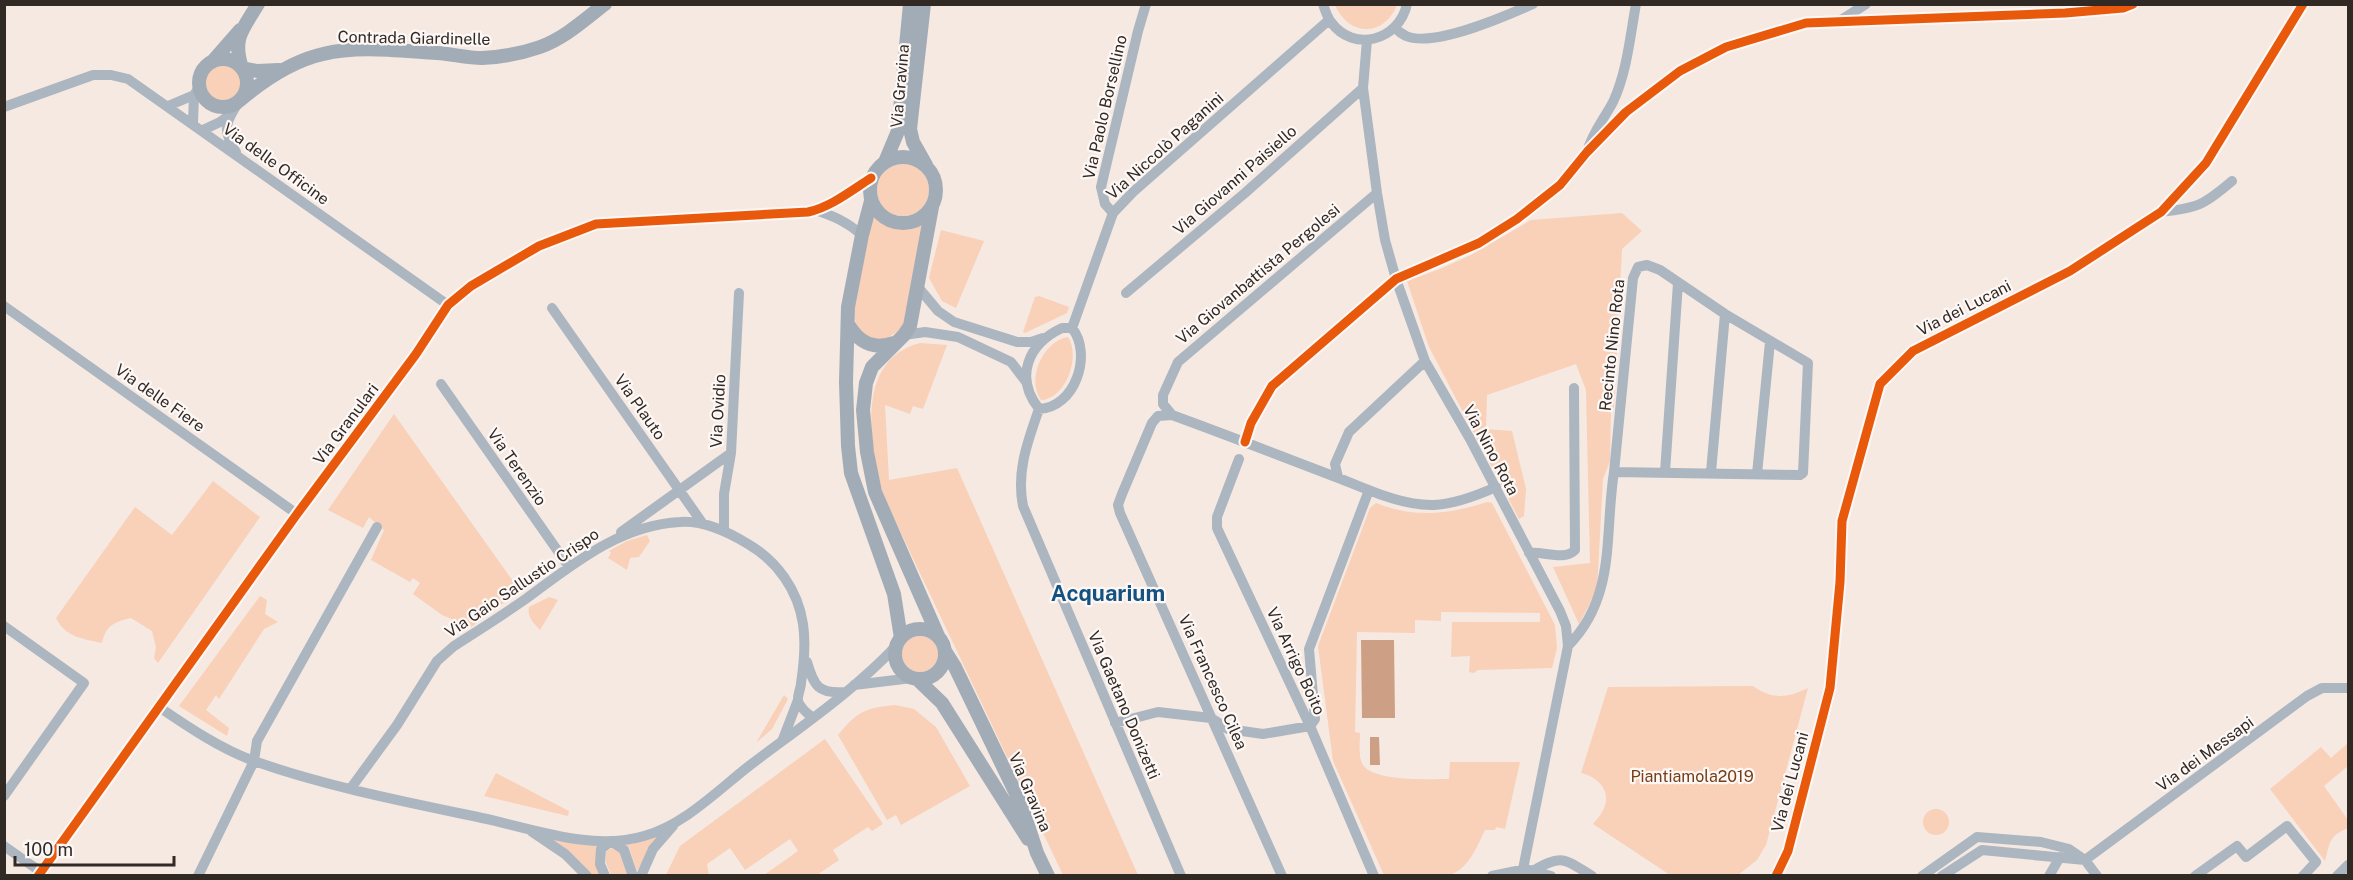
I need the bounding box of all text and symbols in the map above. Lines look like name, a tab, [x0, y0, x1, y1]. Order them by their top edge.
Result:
street label: Contrada Giardinelle	[337, 27, 491, 49]
street label: Via Paolo Borsellino	[1079, 33, 1131, 181]
street label: Via Gravina	[887, 43, 913, 129]
street label: Via Niccolò Paganini	[1103, 88, 1227, 204]
street label: Via delle Officine	[219, 119, 333, 209]
street label: Via Giovanni Paisiello	[1169, 121, 1301, 239]
street label: Via Giovanbattista Pergolesi	[1172, 200, 1344, 348]
street label: Via dei Lucani	[1914, 276, 2014, 340]
street label: Recinto Nino Rota	[1596, 278, 1628, 412]
street label: Via delle Fiere	[111, 360, 209, 436]
street label: Via Plauto	[611, 371, 669, 443]
street label: Via Ovidio	[707, 374, 729, 448]
street label: Via Granulari	[309, 380, 383, 468]
street label: Via Nino Rota	[1459, 401, 1523, 499]
street label: Via Terenzio	[483, 425, 551, 509]
street label: Via Gaio Sallustio Crispo	[441, 524, 603, 642]
district label: Acquarium	[1051, 580, 1165, 606]
street label: Via Arrigo Boito	[1263, 604, 1329, 718]
street label: Via Francesco Cilea	[1175, 612, 1251, 752]
street label: Via Gaetano Donizetti	[1084, 628, 1164, 782]
street label: Via dei Messapi	[2153, 712, 2257, 796]
street label: Via dei Lucani	[1768, 730, 1812, 834]
street label: Via Gravina	[1005, 750, 1055, 834]
park label: Piantiamola2019	[1630, 767, 1754, 786]
scale bar	[15, 829, 174, 867]
text: 100 m	[24, 839, 73, 860]

